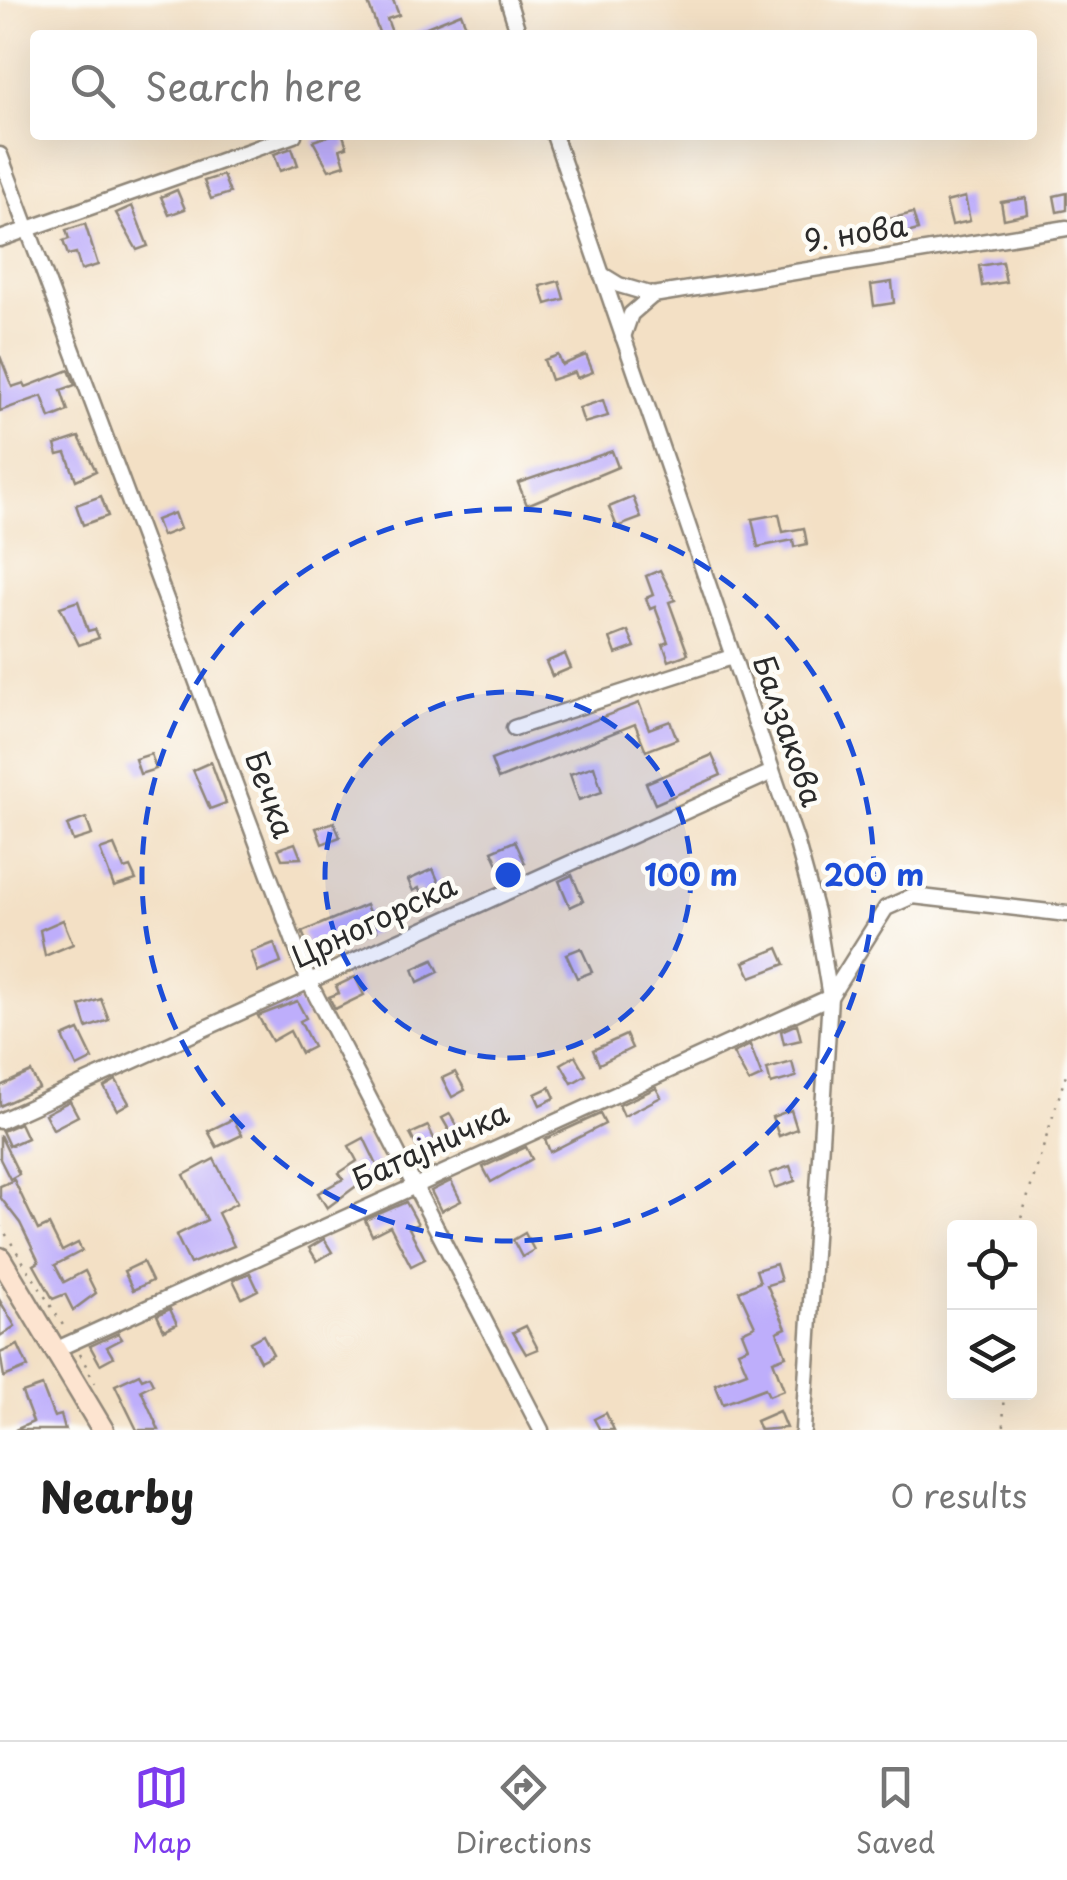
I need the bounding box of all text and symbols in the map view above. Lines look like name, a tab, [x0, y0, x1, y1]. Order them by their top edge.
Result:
search box	[30, 30, 1037, 140]
text: Search here	[145, 57, 362, 114]
icon: search	[65, 58, 120, 113]
street label: 9. нова	[801, 201, 911, 262]
street label: Балзакова	[742, 648, 836, 812]
street label: Бечка	[235, 744, 308, 844]
text: 100 m	[644, 851, 738, 896]
text: 200 m	[824, 851, 924, 896]
centre of rings	[490, 857, 526, 893]
street label: Црногорска	[283, 862, 463, 978]
street label: Батајничка	[344, 1089, 516, 1201]
map controls	[947, 1220, 1037, 1400]
button: locate	[947, 1220, 1037, 1310]
button: layers	[947, 1310, 1037, 1400]
text: Nearby	[40, 1464, 194, 1527]
text: 0 results	[891, 1471, 1027, 1519]
tab: Map	[132, 1760, 192, 1863]
tab: Directions	[456, 1760, 592, 1863]
tab: Saved	[856, 1760, 935, 1863]

